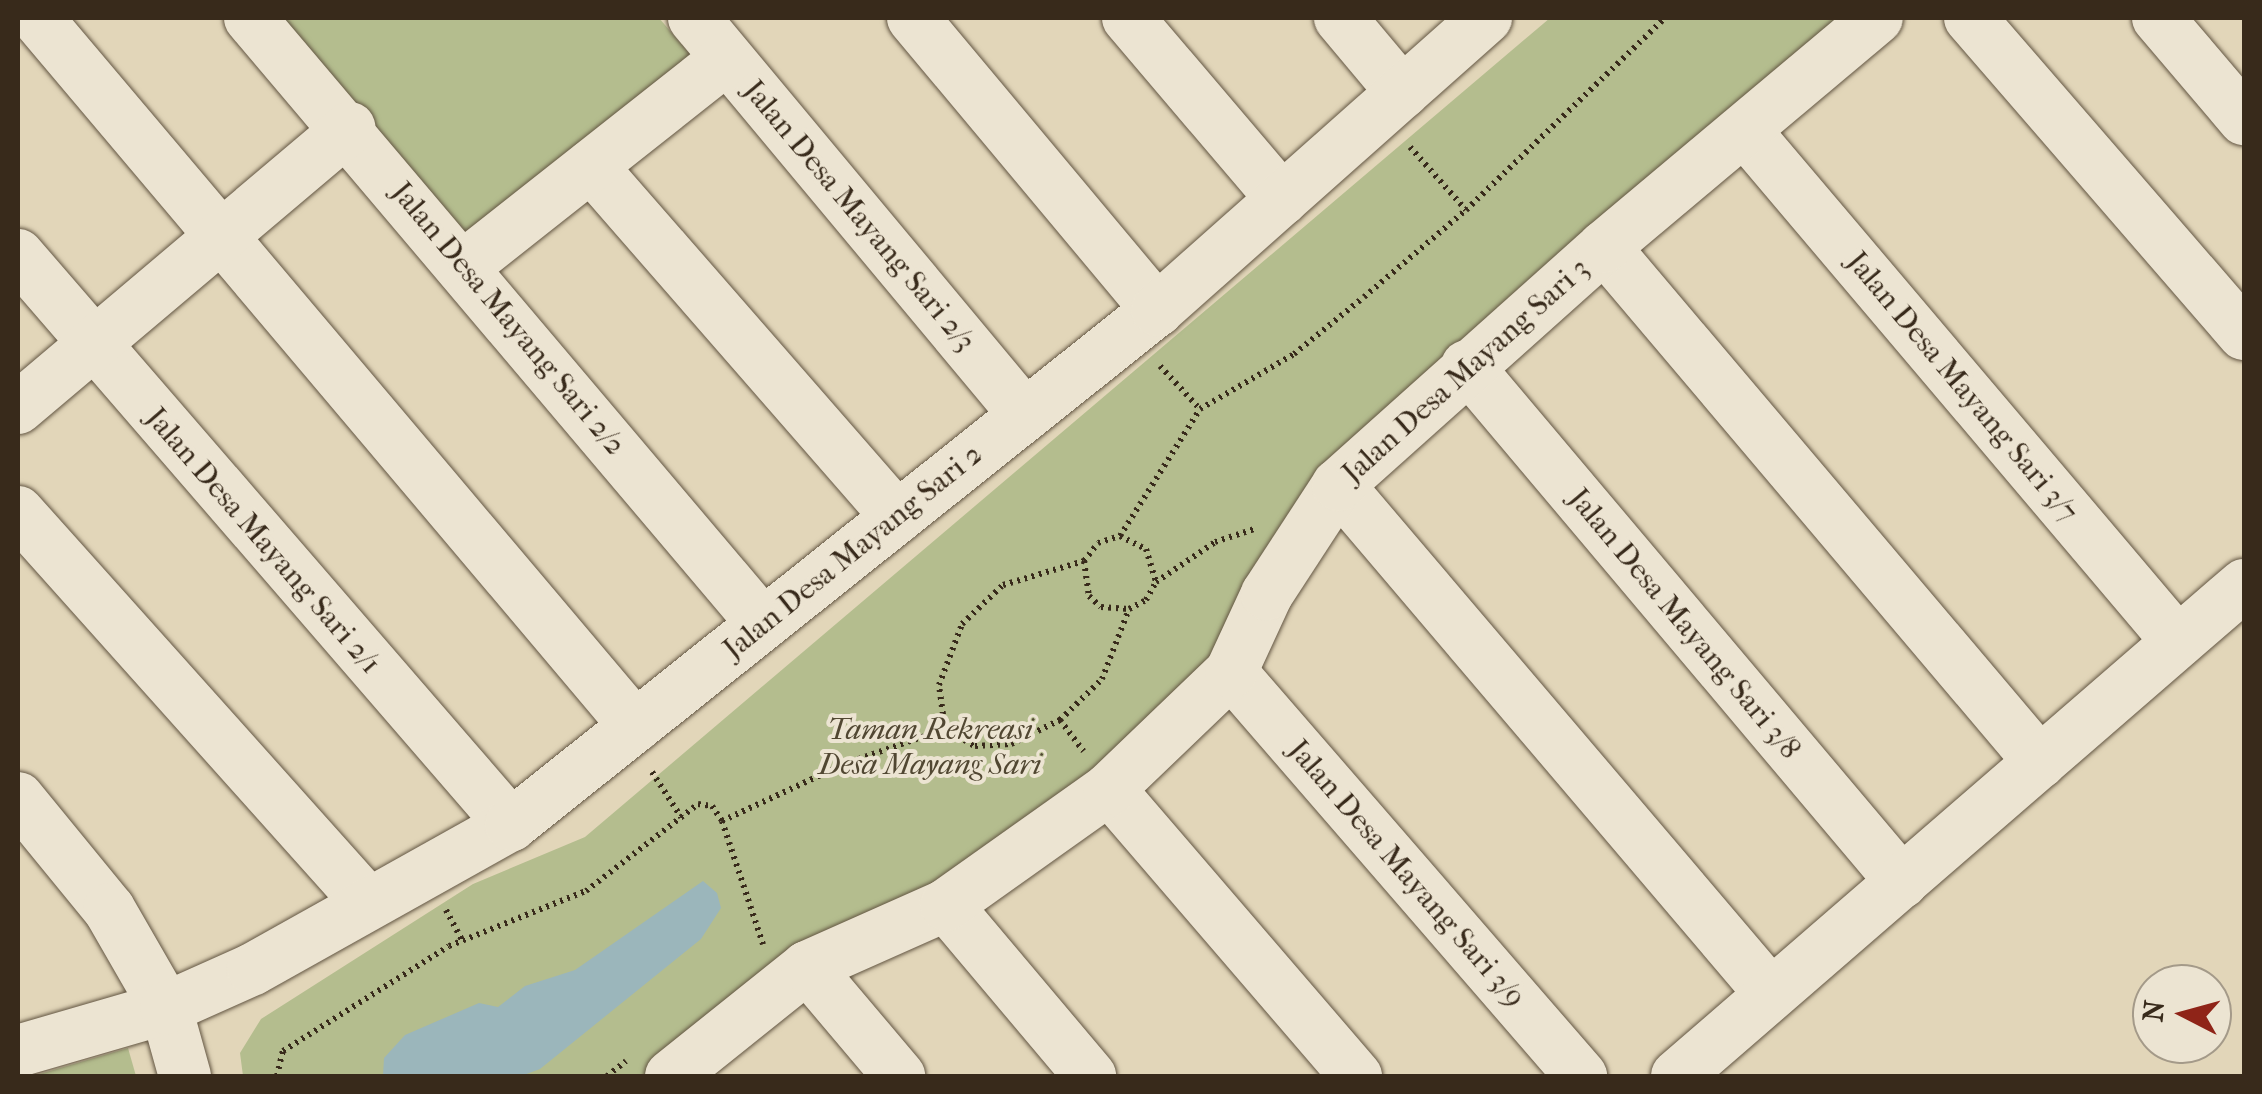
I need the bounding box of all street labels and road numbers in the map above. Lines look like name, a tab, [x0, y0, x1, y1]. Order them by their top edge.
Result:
street label: Jalan Desa Mayang Sari 2/3	[735, 73, 983, 359]
street label: Jalan Desa Mayang Sari 2/2	[383, 175, 633, 463]
street label: Jalan Desa Mayang Sari 3/7	[1839, 245, 2085, 529]
street label: Jalan Desa Mayang Sari 3	[1335, 251, 1597, 491]
street label: Jalan Desa Mayang Sari 2/1	[138, 401, 388, 681]
street label: Jalan Desa Mayang Sari 2	[716, 436, 990, 668]
street label: Jalan Desa Mayang Sari 3/8	[1560, 481, 1808, 767]
street label: Jalan Desa Mayang Sari 3/9	[1280, 733, 1532, 1015]

